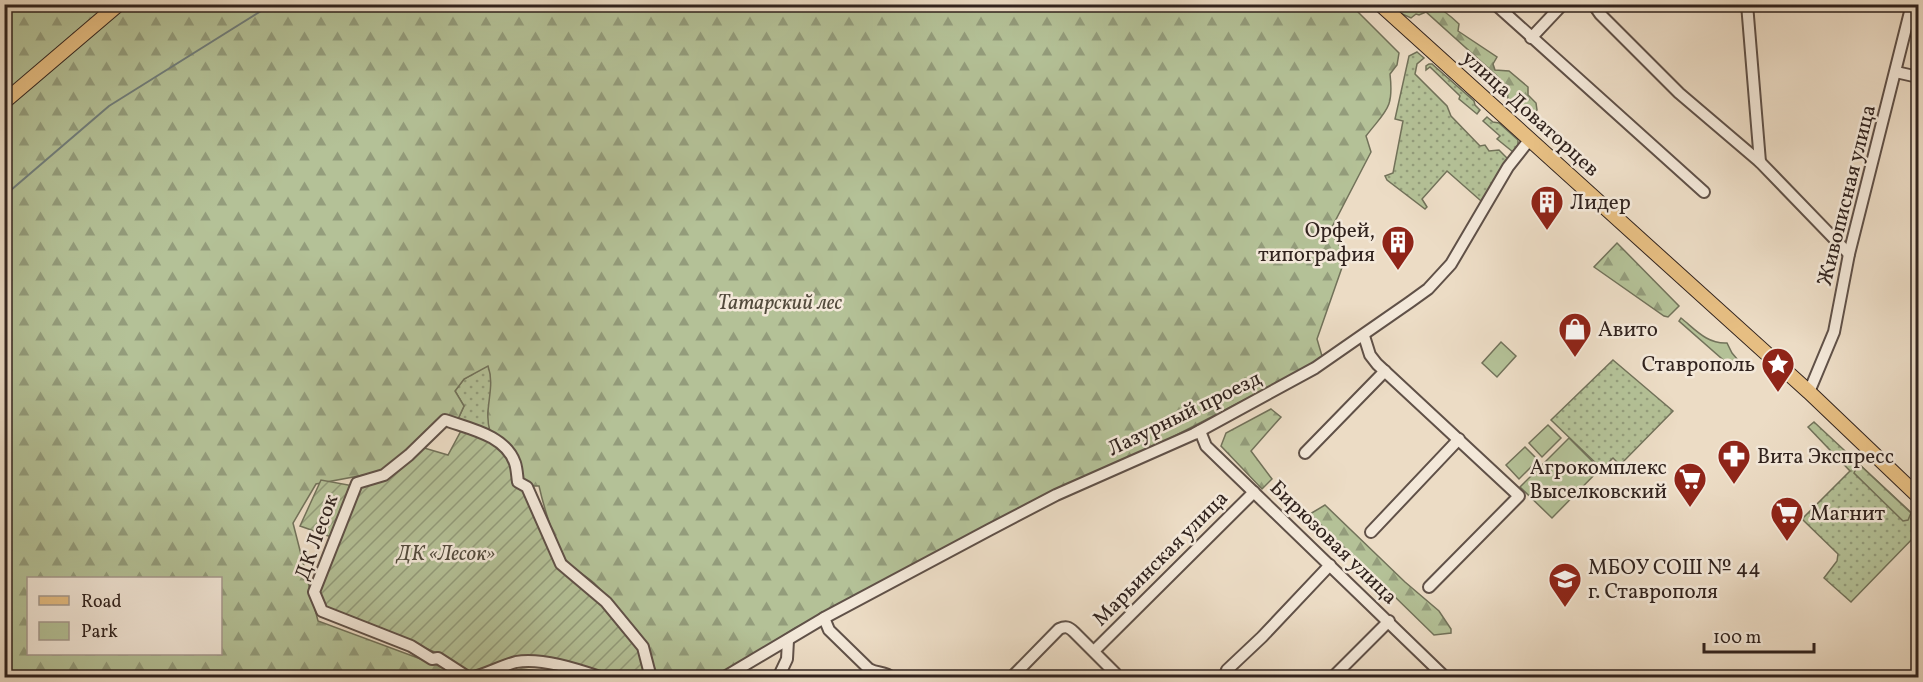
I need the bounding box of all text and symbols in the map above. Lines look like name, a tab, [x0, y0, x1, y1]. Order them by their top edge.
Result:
street label: улица Доваторцев	[1455, 44, 1605, 184]
street label: Живописная улица	[1811, 102, 1884, 289]
building icon: Лидер	[1529, 184, 1565, 231]
place label: Лидер	[1570, 189, 1631, 218]
place label: Орфей, типография	[1258, 217, 1375, 270]
building icon: Орфей, типография	[1380, 224, 1416, 271]
park label: Татарский лес	[718, 289, 843, 318]
shop icon: Авито	[1557, 311, 1593, 358]
place label: Авито	[1598, 316, 1658, 345]
place icon: Ставрополь	[1760, 346, 1796, 393]
place label: Ставрополь	[1642, 351, 1755, 380]
street label: Лазурный проезд	[1103, 365, 1266, 464]
pharmacy icon: Вита Экспресс	[1716, 438, 1752, 485]
place label: Вита Экспресс	[1757, 443, 1894, 472]
place label: Агрокомплекс Выселковский	[1529, 454, 1667, 507]
supermarket icon: Агрокомплекс Выселковский	[1672, 461, 1708, 508]
street label: Бирюзовая улица	[1262, 474, 1403, 612]
street label: Марьинская улица	[1087, 485, 1235, 633]
street label: ДК Лесок	[288, 490, 346, 585]
supermarket icon: Магнит	[1769, 495, 1805, 542]
place label: Магнит	[1810, 500, 1886, 529]
park label: ДК «Лесок»	[395, 540, 495, 569]
place label: МБОУ СОШ № 44 г. Ставрополя	[1588, 554, 1761, 607]
school or university icon: МБОУ СОШ № 44 г. Ставрополя	[1547, 561, 1583, 608]
legend	[27, 577, 222, 655]
text: Road	[81, 590, 122, 615]
scale bar	[1704, 616, 1814, 654]
text: Park	[81, 620, 118, 645]
text: 100 m	[1713, 626, 1762, 651]

